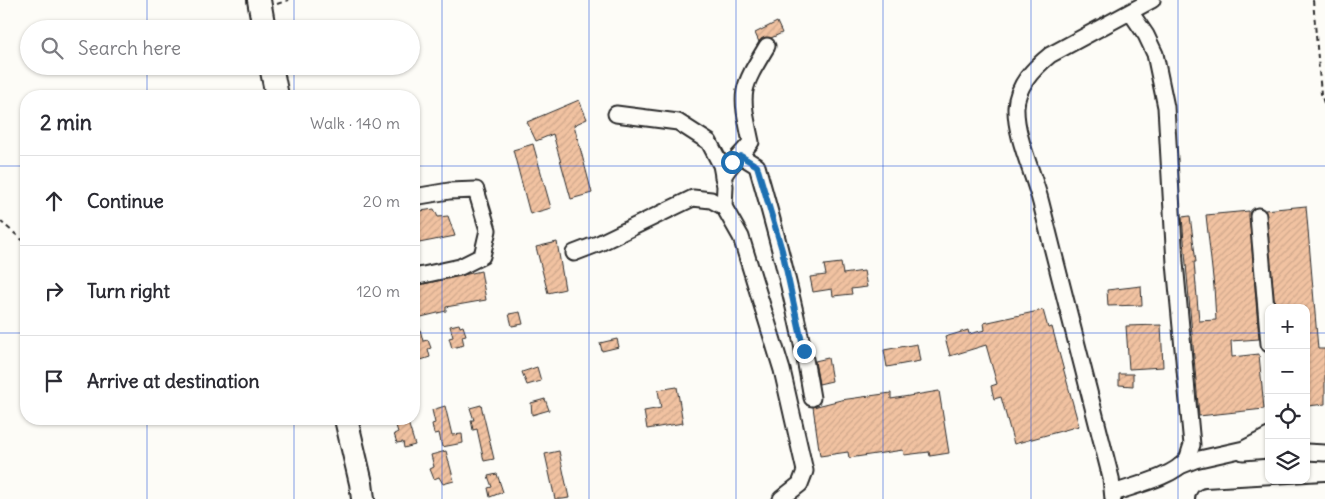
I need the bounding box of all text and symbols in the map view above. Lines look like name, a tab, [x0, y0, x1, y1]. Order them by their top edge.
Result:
search box	[20, 20, 420, 75]
icon: search	[38, 34, 66, 62]
text: Search here	[78, 36, 181, 60]
text: 2 min	[40, 109, 92, 136]
text: Walk · 140 m	[310, 113, 400, 133]
route start	[721, 151, 744, 174]
icon: ahead	[40, 187, 68, 215]
text: Continue	[87, 189, 164, 213]
text: 20 m	[363, 191, 400, 211]
icon: right	[40, 277, 68, 305]
text: Turn right	[87, 279, 170, 303]
text: 120 m	[357, 281, 400, 301]
map controls	[1265, 304, 1310, 484]
button: +	[1265, 304, 1310, 349]
route end	[793, 340, 816, 363]
button: −	[1265, 349, 1310, 394]
icon: arrive	[40, 367, 68, 395]
text: Arrive at destination	[87, 369, 260, 393]
button: locate	[1265, 394, 1310, 439]
button: layers	[1265, 439, 1310, 484]

